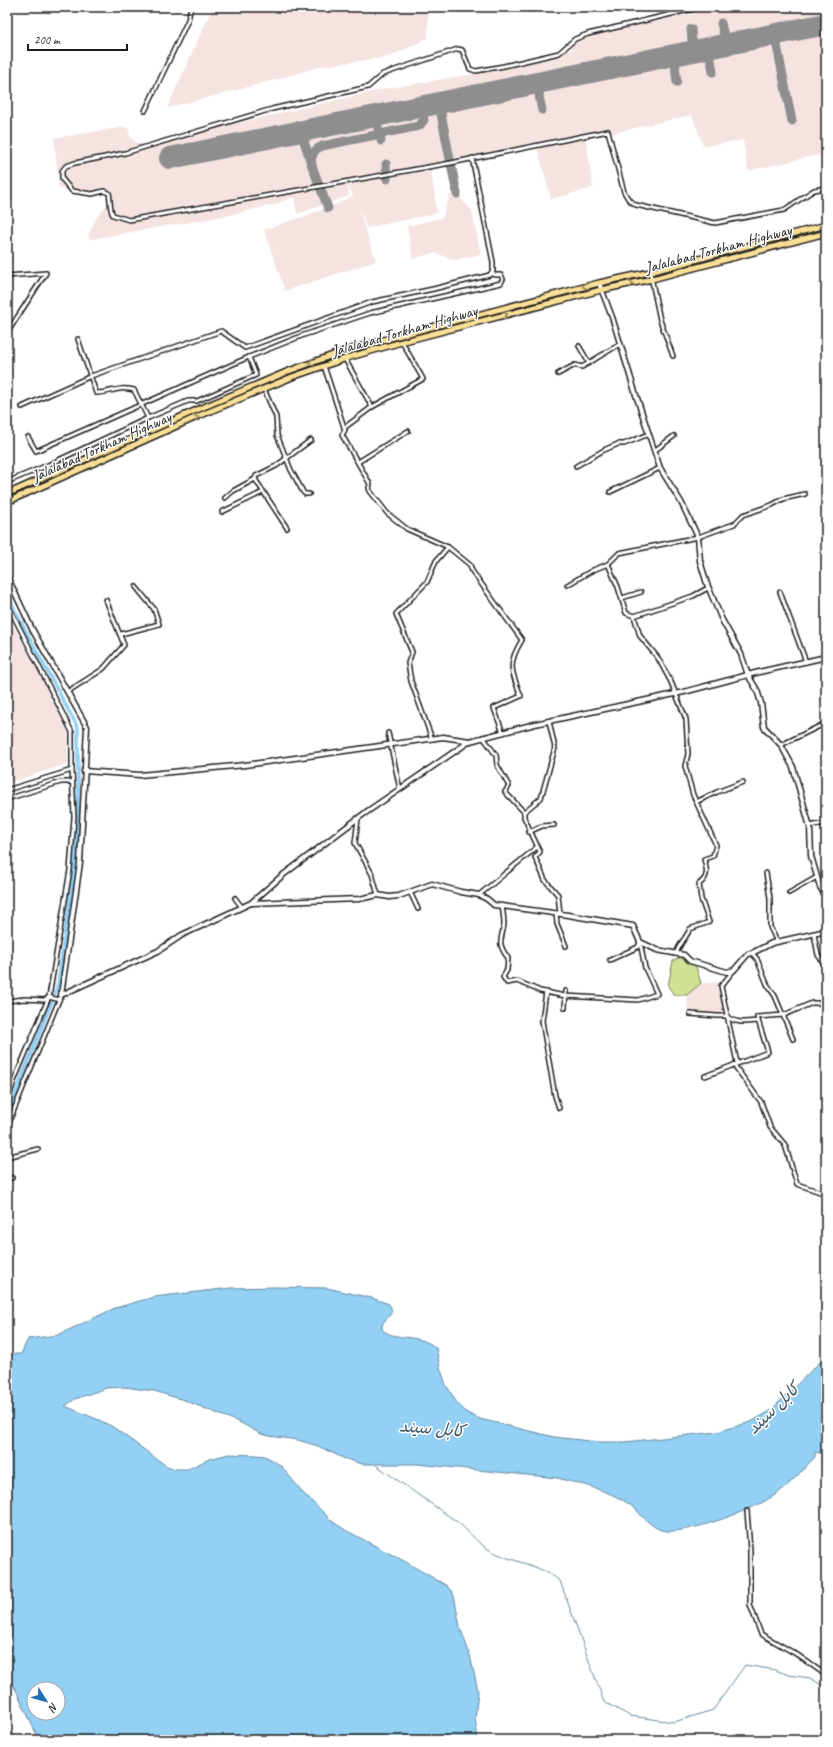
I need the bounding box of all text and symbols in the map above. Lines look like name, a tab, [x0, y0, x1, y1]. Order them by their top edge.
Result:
scale bar	[28, 26, 127, 52]
text: 200 m	[34, 32, 61, 48]
street label: Jalalabad Torkham Highway	[642, 219, 795, 278]
one-way arrow	[628, 280, 634, 288]
one-way arrow	[581, 282, 588, 290]
street label: Jalalabad Torkham Highway	[328, 300, 481, 362]
one-way arrow	[501, 311, 508, 320]
one-way arrow	[308, 359, 315, 367]
street label: Jalalabad Torkham Highway	[28, 407, 176, 487]
one-way arrow	[192, 414, 199, 422]
water label: کابل سيند	[743, 1376, 806, 1439]
water label: کابل سيند	[399, 1415, 468, 1442]
north arrow	[26, 1681, 66, 1721]
text: N	[45, 1700, 62, 1716]

